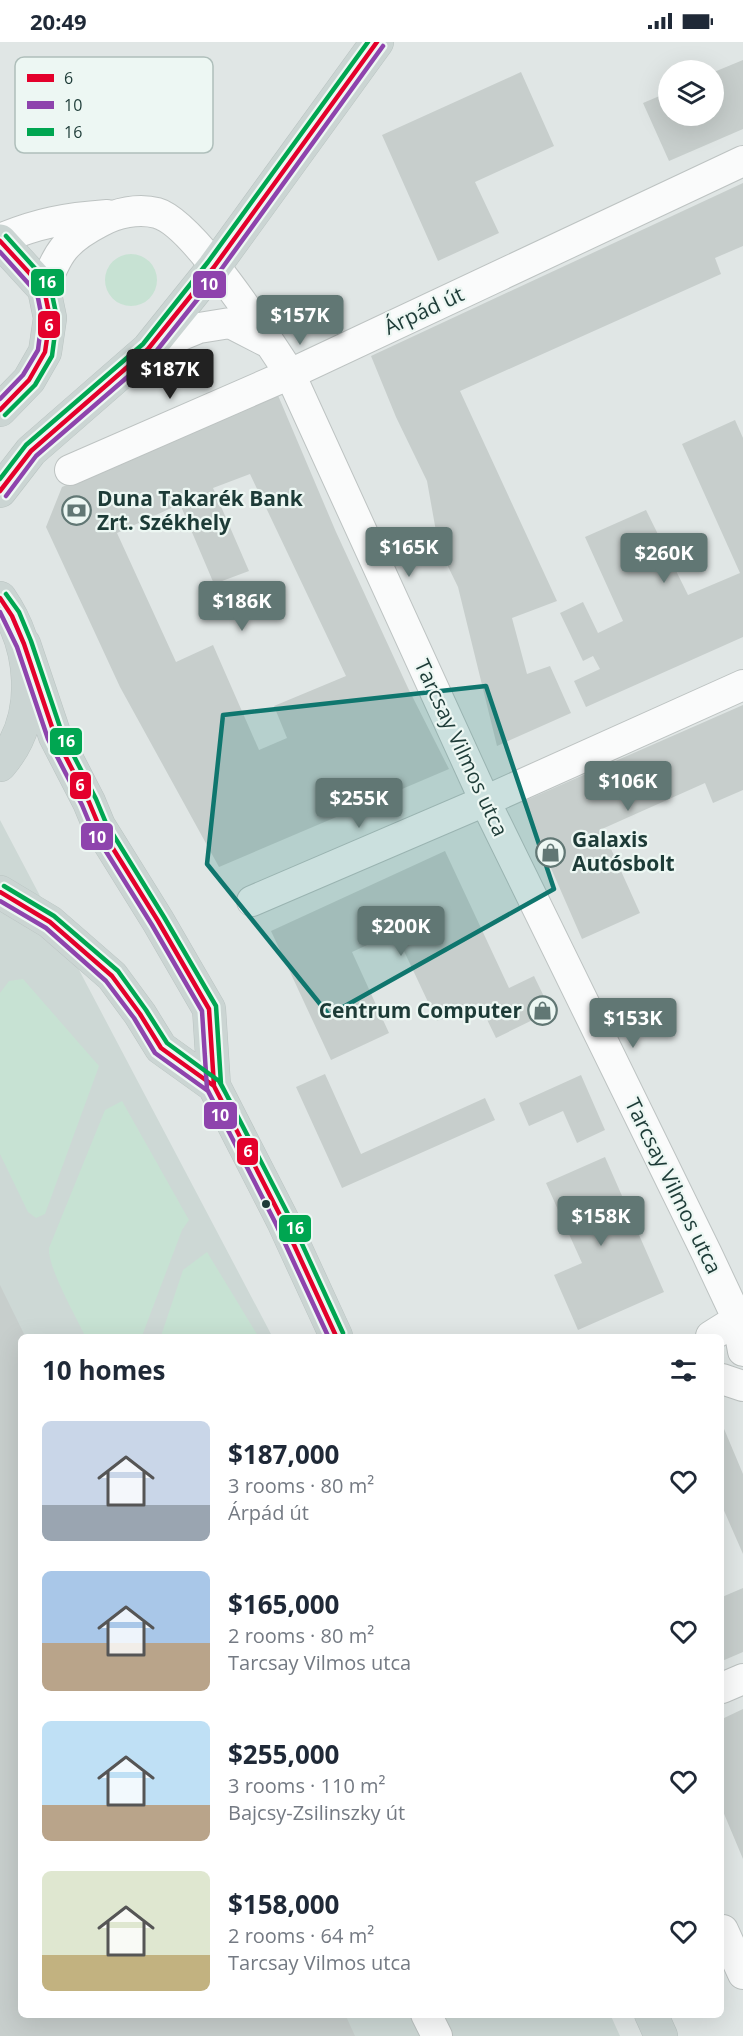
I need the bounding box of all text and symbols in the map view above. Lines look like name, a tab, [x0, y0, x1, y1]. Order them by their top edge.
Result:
text: 20:49	[30, 6, 87, 36]
legend	[15, 57, 213, 153]
map controls	[658, 60, 724, 126]
button: layers	[658, 60, 724, 126]
text: 6	[64, 67, 73, 89]
text: 10	[64, 94, 82, 116]
text: 16	[64, 121, 82, 143]
line badge: 16	[30, 268, 65, 297]
line badge: 10	[192, 270, 227, 299]
text: 16	[38, 271, 56, 293]
text: 10	[200, 273, 218, 295]
street label: Árpád út	[379, 279, 468, 341]
pin: $157K	[258, 295, 342, 346]
text: $157K	[270, 301, 330, 328]
line badge: 6	[37, 310, 61, 339]
text: 6	[44, 314, 54, 336]
pin: $187K	[128, 349, 212, 400]
text: $187K	[140, 355, 200, 382]
place label: Duna Takarék Bank Zrt. Székhely	[97, 484, 304, 536]
bank icon: Duna Takarék Bank Zrt. Székhely	[60, 495, 92, 527]
pin: $165K	[367, 527, 451, 578]
text: $165K	[379, 533, 439, 560]
pin: $260K	[622, 533, 706, 584]
text: $260K	[634, 539, 694, 566]
pin: $186K	[200, 581, 284, 632]
text: $186K	[212, 587, 272, 614]
street label: Tarcsay Vilmos utca	[409, 655, 515, 841]
line badge: 16	[49, 727, 83, 756]
text: 16	[57, 730, 75, 752]
pin: $106K	[586, 761, 670, 812]
text: $106K	[598, 767, 658, 794]
line badge: 6	[69, 771, 92, 800]
text: 6	[75, 774, 85, 796]
pin: $255K	[317, 778, 401, 829]
text: $255K	[329, 784, 389, 811]
line badge: 10	[80, 822, 114, 851]
place label: Galaxis Autósbolt	[572, 825, 675, 877]
text: 10	[88, 826, 106, 848]
shop icon: Galaxis Autósbolt	[535, 836, 567, 868]
pin: $200K	[359, 906, 443, 957]
text: $200K	[371, 912, 431, 939]
shop icon: Centrum Computer	[527, 995, 559, 1027]
place label: Centrum Computer	[319, 996, 522, 1024]
pin: $153K	[591, 998, 675, 1049]
text: $153K	[603, 1004, 663, 1031]
street label: Tarcsay Vilmos utca	[619, 1093, 729, 1278]
line badge: 10	[203, 1101, 238, 1130]
text: 10	[211, 1104, 229, 1126]
line badge: 6	[236, 1137, 259, 1166]
text: 6	[243, 1140, 253, 1162]
pin: $158K	[559, 1196, 643, 1247]
unlabelled marker	[260, 1198, 272, 1210]
text: $158K	[571, 1202, 631, 1229]
line badge: 16	[278, 1214, 312, 1243]
text: 16	[286, 1217, 304, 1239]
text: 10 homes	[42, 1352, 166, 1388]
icon: filters	[667, 1354, 700, 1387]
text: $187,000	[228, 1436, 339, 1472]
icon: home	[90, 1445, 162, 1517]
icon: heart	[667, 1465, 700, 1498]
text: 3 rooms · 80 m²	[228, 1472, 374, 1499]
text: Árpád út	[228, 1499, 309, 1526]
text: $165,000	[228, 1586, 339, 1622]
icon: home	[90, 1595, 162, 1667]
icon: heart	[667, 1615, 700, 1648]
text: 2 rooms · 80 m²	[228, 1622, 374, 1649]
text: Tarcsay Vilmos utca	[228, 1649, 411, 1676]
text: $255,000	[228, 1736, 339, 1772]
icon: home	[90, 1745, 162, 1817]
icon: heart	[667, 1765, 700, 1798]
text: 3 rooms · 110 m²	[228, 1772, 386, 1799]
text: Bajcsy-Zsilinszky út	[228, 1799, 405, 1826]
text: $158,000	[228, 1886, 339, 1922]
icon: home	[90, 1895, 162, 1967]
icon: heart	[667, 1915, 700, 1948]
text: 2 rooms · 64 m²	[228, 1922, 374, 1949]
text: Tarcsay Vilmos utca	[228, 1949, 411, 1976]

